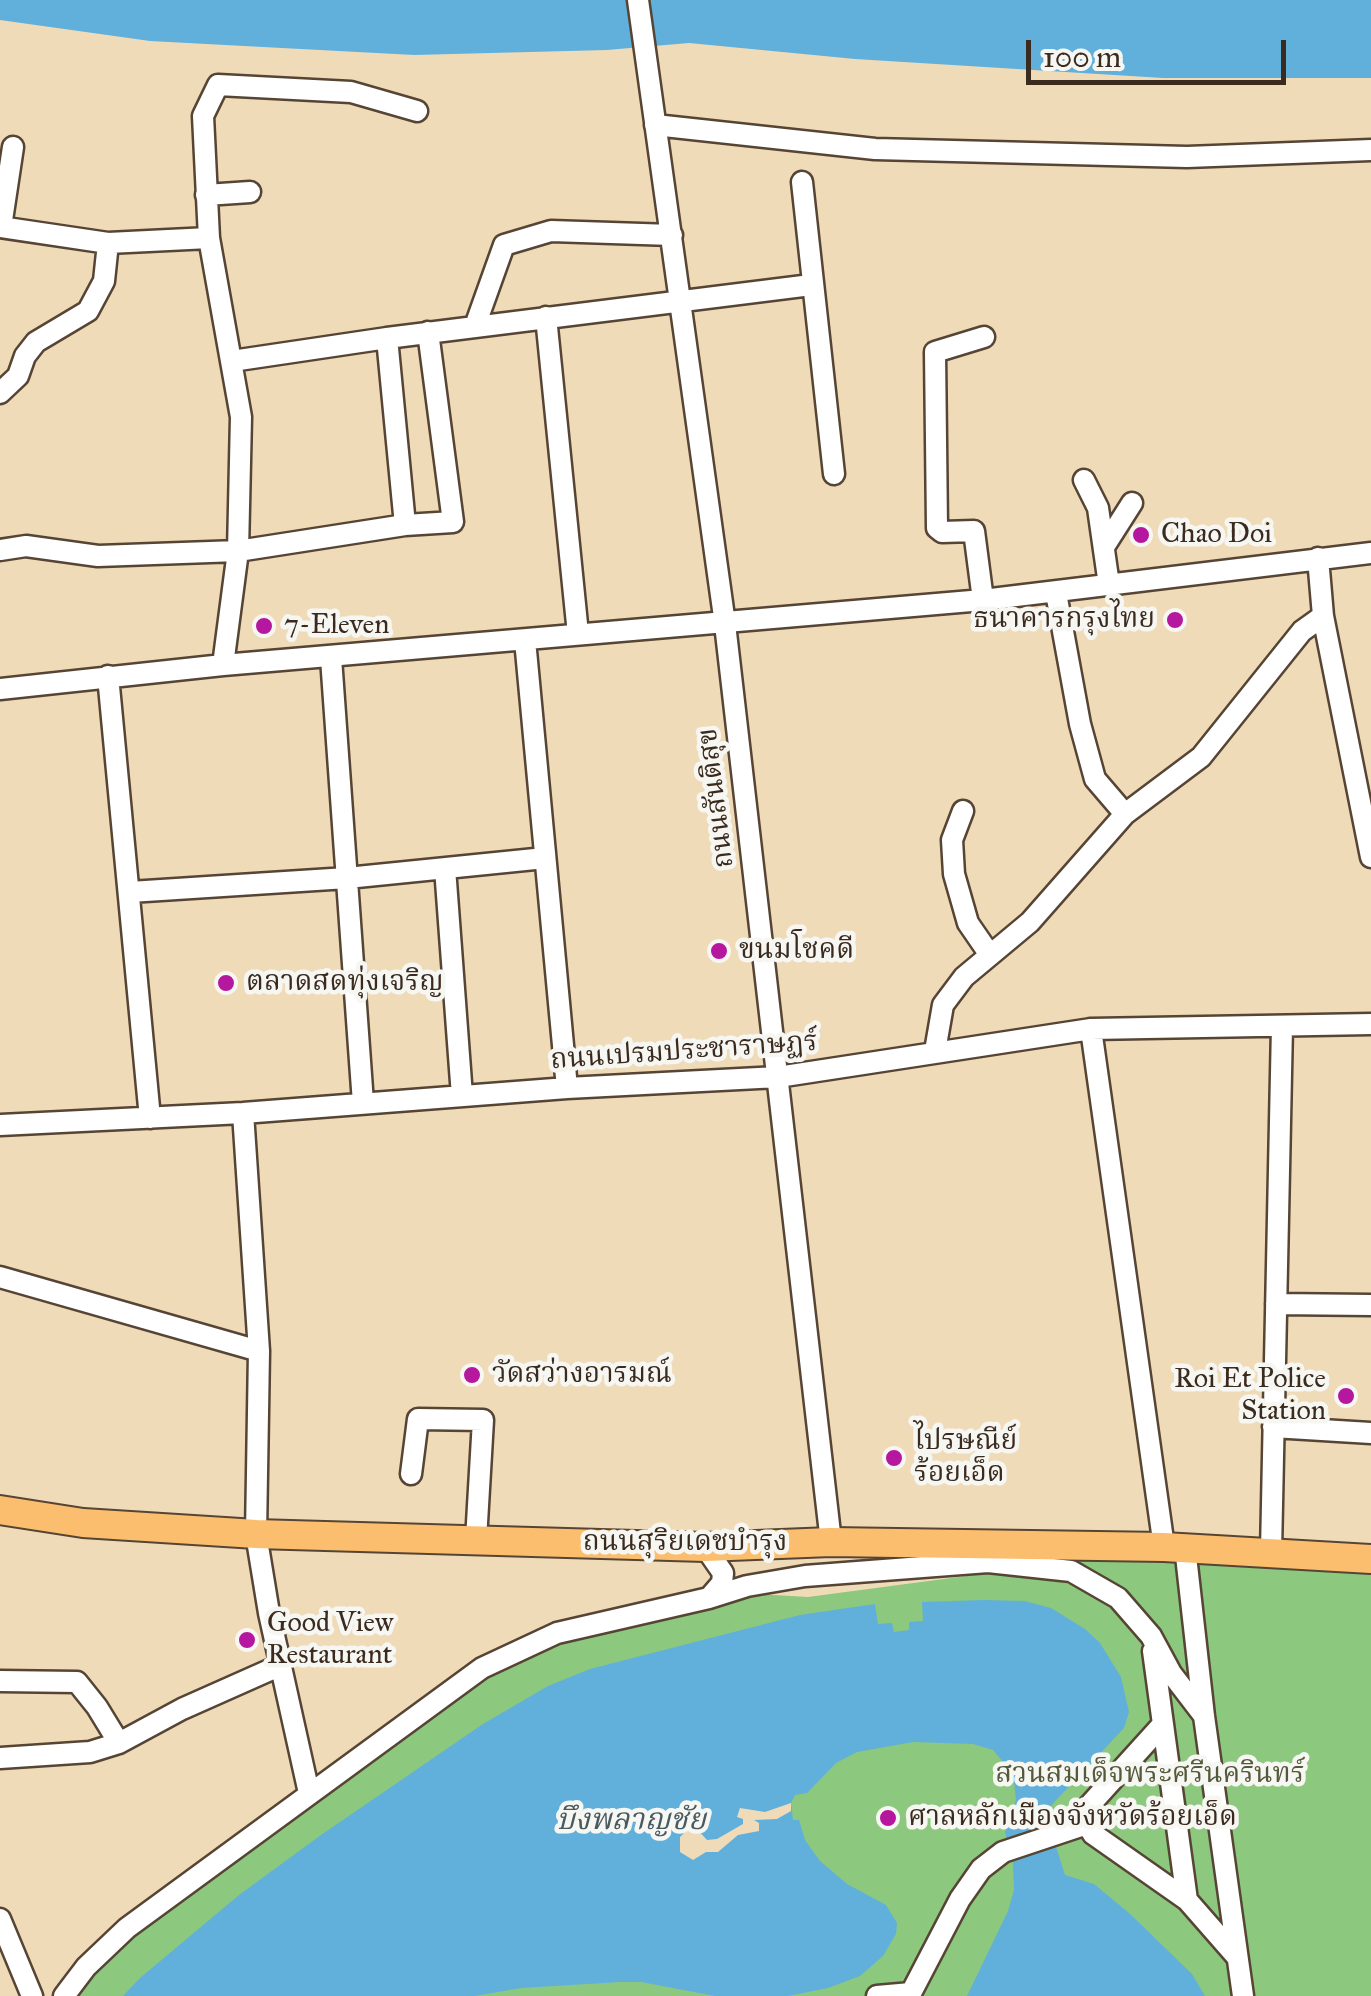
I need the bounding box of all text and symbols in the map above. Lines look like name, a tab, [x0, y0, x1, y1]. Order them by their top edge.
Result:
scale bar	[1031, 20, 1291, 82]
text: 100 m	[1043, 39, 1121, 75]
place label: Chao Doi	[1161, 518, 1272, 552]
marker: Chao Doi	[1130, 524, 1152, 546]
place label: ธนาคารกรุงไทย	[973, 603, 1155, 637]
place label: 7-Eleven	[284, 609, 389, 643]
marker: ธนาคารกรุงไทย	[1164, 609, 1186, 631]
marker: 7-Eleven	[253, 615, 275, 637]
street label: ถนนสันติสุข	[692, 726, 742, 870]
place label: ขนมโชคดี	[739, 934, 854, 968]
marker: ขนมโชคดี	[708, 940, 730, 962]
place label: ตลาดสดทุ่งเจริญ	[246, 966, 444, 1000]
marker: ตลาดสดทุ่งเจริญ	[215, 972, 237, 994]
street label: ถนนเปรมประชาราษฏร์	[549, 1026, 819, 1078]
place label: วัดสว่างอารมณ์	[492, 1358, 672, 1392]
place label: Roi Et Police Station	[1174, 1363, 1326, 1429]
marker: วัดสว่างอารมณ์	[461, 1364, 483, 1386]
marker: Roi Et Police Station	[1335, 1385, 1357, 1407]
place label: ไปรษณีย์ ร้อยเอ็ด	[914, 1425, 1017, 1491]
marker: ไปรษณีย์ ร้อยเอ็ด	[883, 1447, 905, 1469]
street label: ถนนสุริยเดชบำรุง	[583, 1526, 787, 1560]
place label: Good View Restaurant	[267, 1607, 393, 1673]
marker: Good View Restaurant	[236, 1629, 258, 1651]
park label: สวนสมเด็จพระศรีนครินทร์	[995, 1758, 1305, 1792]
place label: ศาลหลักเมืองจังหวัดร้อยเอ็ด	[908, 1801, 1237, 1835]
water label: บึงพลาญชัย	[556, 1804, 706, 1840]
marker: ศาลหลักเมืองจังหวัดร้อยเอ็ด	[877, 1807, 899, 1829]

